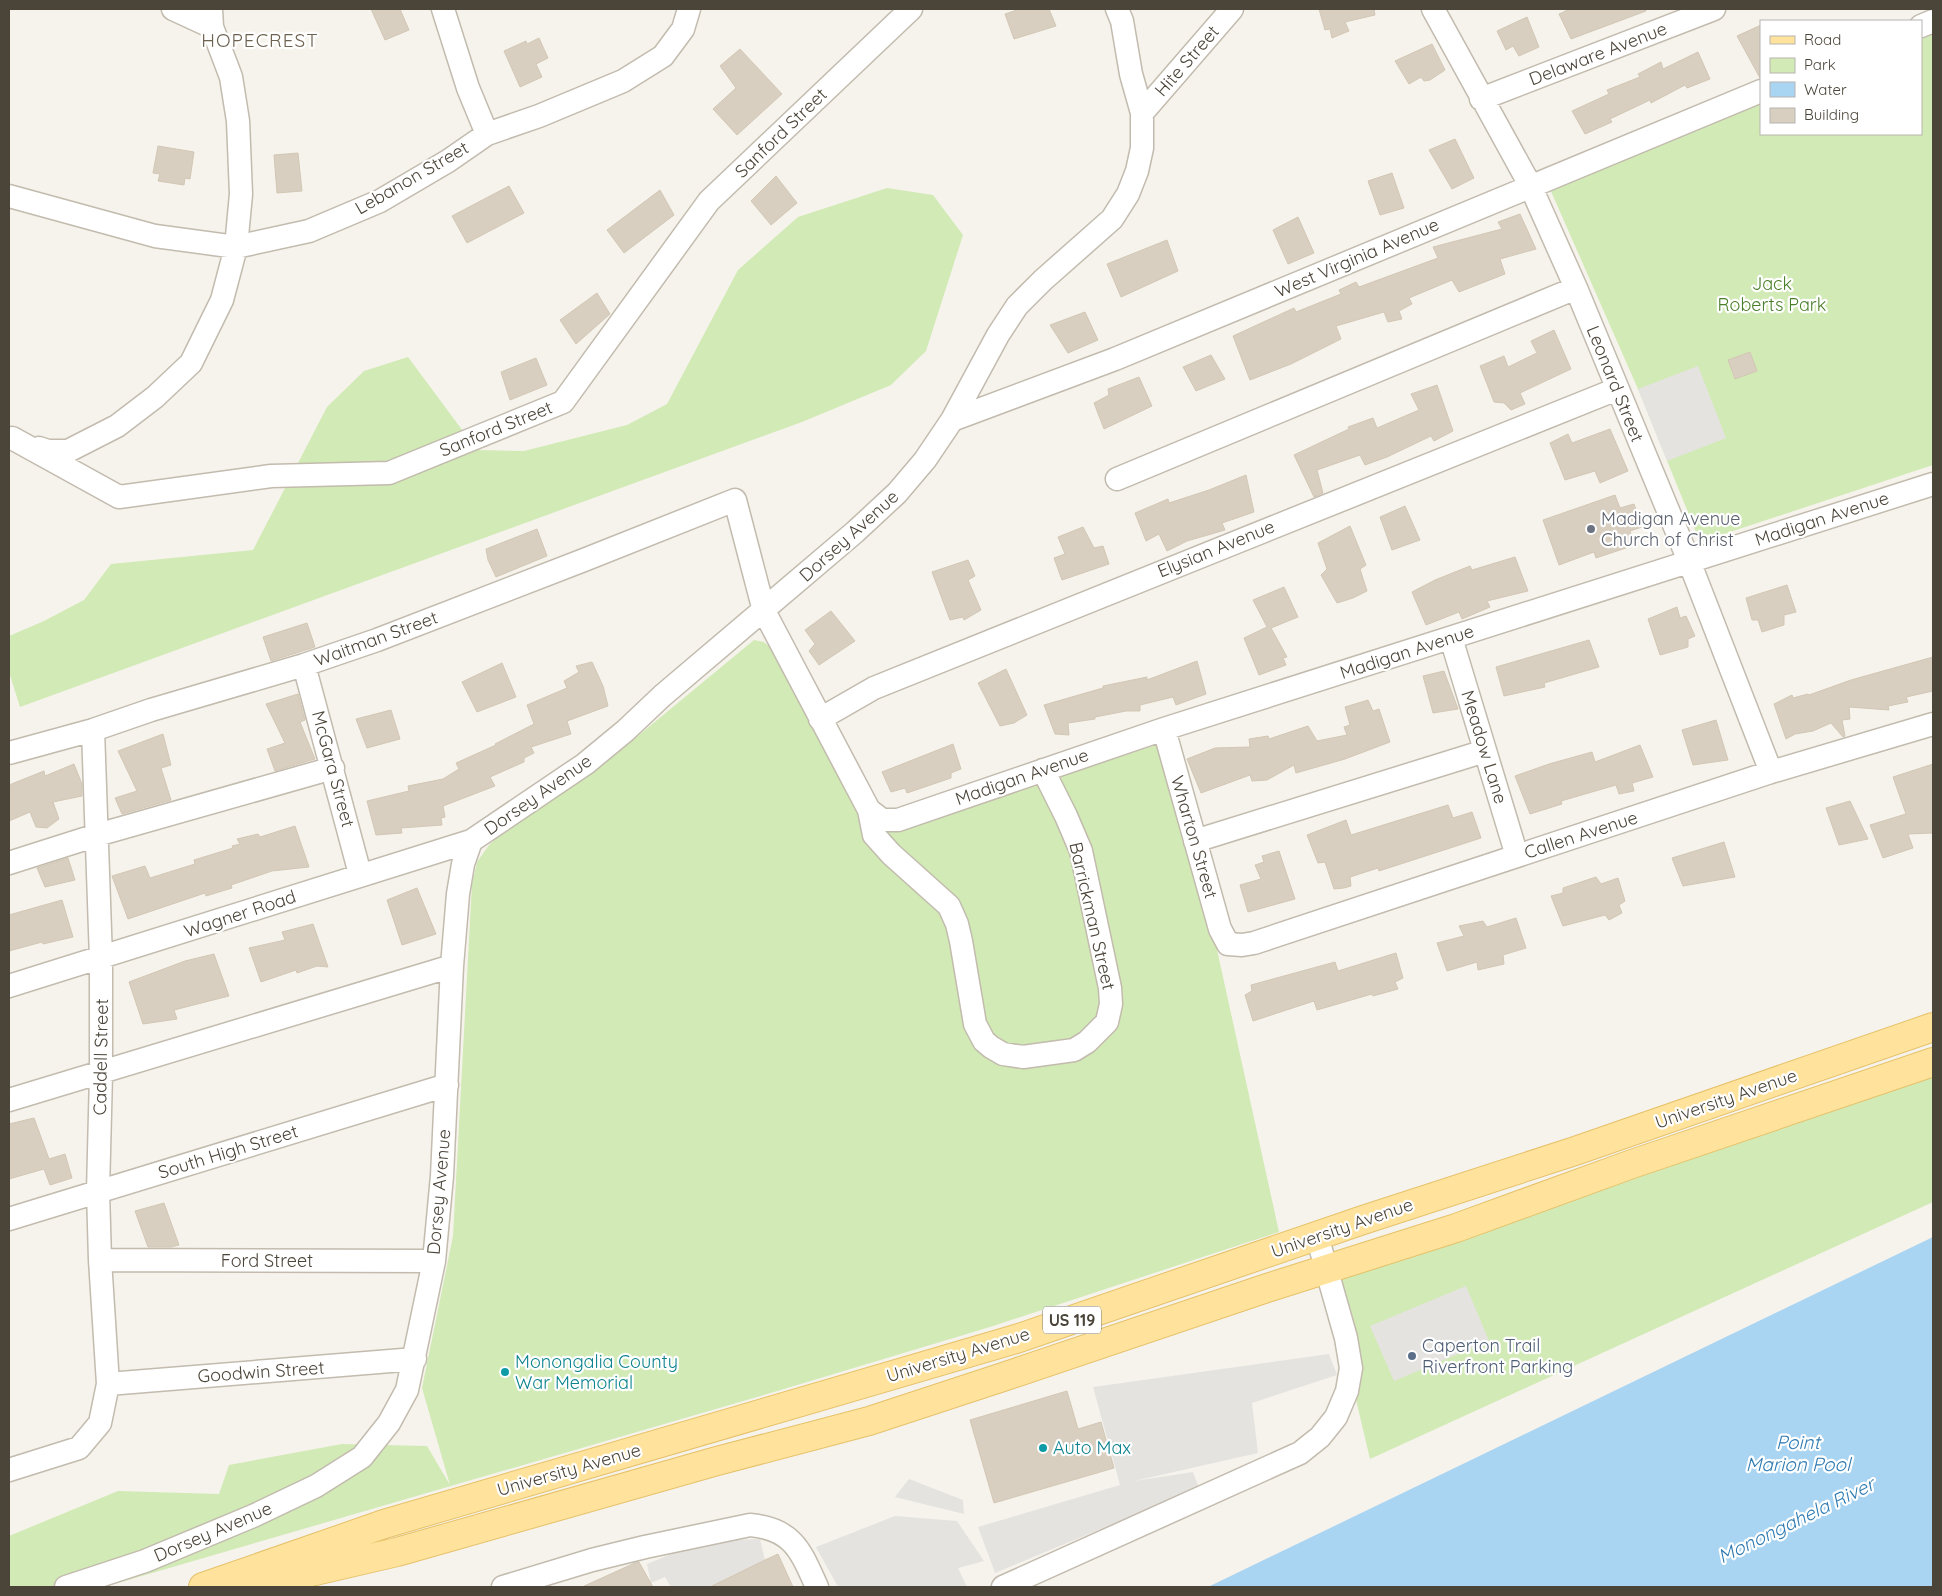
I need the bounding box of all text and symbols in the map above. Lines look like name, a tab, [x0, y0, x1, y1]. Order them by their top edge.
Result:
street label: Delaware Avenue	[1526, 17, 1670, 90]
street label: Hite Street	[1149, 20, 1224, 101]
legend	[1760, 20, 1922, 135]
district label: HOPECREST	[201, 28, 319, 52]
text: Road	[1804, 30, 1841, 49]
text: Park	[1804, 55, 1836, 74]
text: Water	[1804, 80, 1847, 99]
street label: Sanford Street	[730, 83, 832, 182]
text: Building	[1804, 105, 1859, 124]
street label: Lebanon Street	[351, 136, 473, 219]
street label: West Virginia Avenue	[1271, 213, 1442, 303]
park label: Jack Roberts Park	[1718, 272, 1826, 316]
street label: Leonard Street	[1582, 322, 1649, 445]
street label: Sanford Street	[436, 395, 556, 462]
street label: Dorsey Avenue	[794, 485, 903, 586]
street label: Madigan Avenue	[1752, 486, 1892, 551]
place label: Madigan Avenue Church of Christ	[1601, 507, 1740, 551]
street label: Elysian Avenue	[1154, 515, 1278, 582]
marker: Madigan Avenue Church of Christ	[1585, 523, 1597, 535]
street label: Waitman Street	[311, 606, 441, 672]
street label: Madigan Avenue	[1337, 619, 1477, 684]
street label: Meadow Lane	[1456, 687, 1513, 806]
street label: McGara Street	[307, 708, 360, 830]
street label: Madigan Avenue	[952, 743, 1092, 810]
street label: Dorsey Avenue	[479, 749, 596, 840]
street label: Wharton Street	[1166, 773, 1223, 901]
street label: Callen Avenue	[1521, 805, 1640, 864]
street label: Barrickman Street	[1064, 840, 1121, 992]
street label: Wagner Road	[181, 885, 299, 942]
street label: Caddell Street	[88, 998, 113, 1116]
street label: University Avenue	[1652, 1063, 1800, 1134]
street label: South High Street	[155, 1119, 300, 1184]
street label: Dorsey Avenue	[422, 1128, 455, 1256]
street label: University Avenue	[1268, 1192, 1416, 1263]
street label: Ford Street	[221, 1249, 313, 1272]
road number: US 119	[1043, 1306, 1101, 1334]
street label: University Avenue	[883, 1322, 1032, 1387]
place label: Caperton Trail Riverfront Parking	[1422, 1334, 1573, 1378]
place label: Monongalia County War Memorial	[515, 1350, 678, 1394]
marker: Caperton Trail Riverfront Parking	[1406, 1350, 1418, 1362]
street label: Goodwin Street	[197, 1356, 325, 1387]
marker: Monongalia County War Memorial	[499, 1366, 511, 1378]
water label: Point Marion Pool	[1746, 1430, 1853, 1476]
place label: Auto Max	[1053, 1436, 1131, 1459]
street label: University Avenue	[494, 1438, 644, 1501]
marker: Auto Max	[1037, 1442, 1049, 1454]
water label: Monongahela River	[1714, 1470, 1881, 1568]
street label: Dorsey Avenue	[150, 1496, 275, 1567]

